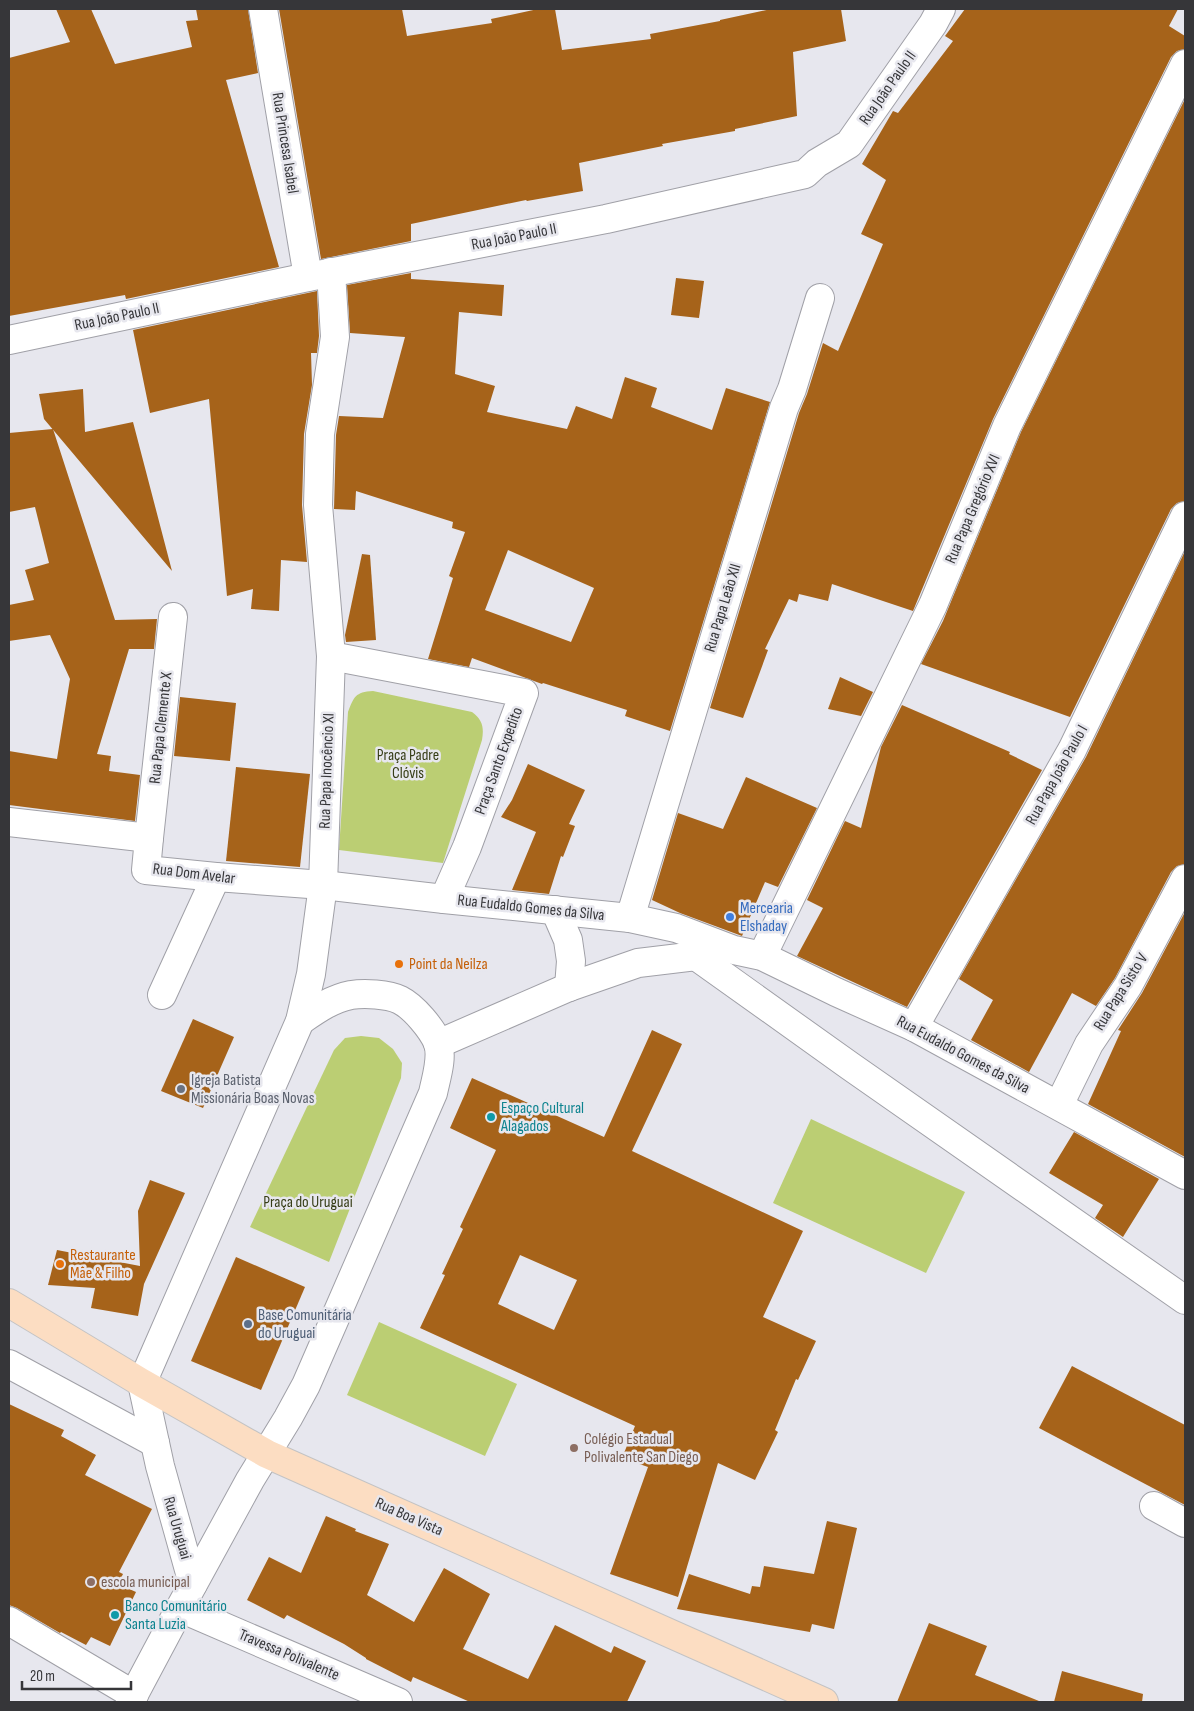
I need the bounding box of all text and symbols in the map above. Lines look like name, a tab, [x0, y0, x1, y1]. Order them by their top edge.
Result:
street label: Rua João Paulo II	[856, 47, 920, 129]
street label: Rua Princesa Isabel	[268, 91, 302, 195]
street label: Rua João Paulo II	[470, 219, 558, 255]
street label: Rua João Paulo II	[73, 299, 161, 335]
street label: Rua Papa Gregório XVI	[941, 452, 1005, 566]
street label: Rua Papa Leão XII	[701, 561, 745, 655]
street label: Rua Papa Clemente X	[146, 671, 176, 785]
street label: Praça Santo Expedito	[471, 705, 527, 817]
street label: Rua Papa Inocêncio XI	[315, 713, 339, 829]
street label: Rua Papa João Paulo I	[1022, 722, 1092, 828]
park label: Praça Padre Clóvis	[377, 746, 439, 783]
street label: Rua Dom Avelar	[152, 860, 237, 889]
street label: Rua Eudaldo Gomes da Silva	[457, 891, 605, 925]
place label: Mercearia Elshaday	[740, 899, 793, 936]
marker: Mercearia Elshaday	[724, 911, 736, 923]
street label: Rua Papa Sisto V	[1090, 949, 1153, 1034]
place label: Point da Neilza	[409, 955, 488, 974]
marker: Point da Neilza	[393, 958, 405, 970]
street label: Rua Eudaldo Gomes da Silva	[893, 1012, 1033, 1098]
place label: Igreja Batista Missionária Boas Novas	[191, 1071, 315, 1108]
marker: Igreja Batista Missionária Boas Novas	[175, 1083, 187, 1095]
place label: Espaço Cultural Alagados	[500, 1099, 584, 1136]
marker: Espaço Cultural Alagados	[485, 1111, 497, 1123]
park label: Praça do Uruguai	[263, 1193, 353, 1212]
place label: Restaurante Mãe & Filho	[70, 1246, 136, 1283]
marker: Restaurante Mãe & Filho	[54, 1258, 66, 1270]
place label: Base Comunitária do Uruguai	[258, 1306, 352, 1343]
marker: Base Comunitária do Uruguai	[242, 1318, 254, 1330]
place label: Colégio Estadual Polivalente San Diego	[584, 1430, 699, 1467]
marker: Colégio Estadual Polivalente San Diego	[568, 1442, 580, 1454]
street label: Rua Boa Vista	[372, 1494, 446, 1540]
street label: Rua Uruguai	[159, 1495, 195, 1561]
place label: escola municipal	[101, 1573, 190, 1592]
marker: escola municipal	[85, 1576, 97, 1588]
place label: Banco Comunitário Santa Luzia	[125, 1597, 227, 1634]
marker: Banco Comunitário Santa Luzia	[109, 1609, 121, 1621]
street label: Travessa Polivalente	[236, 1625, 342, 1685]
scale bar	[22, 1658, 131, 1690]
text: 20 m	[30, 1667, 55, 1686]

